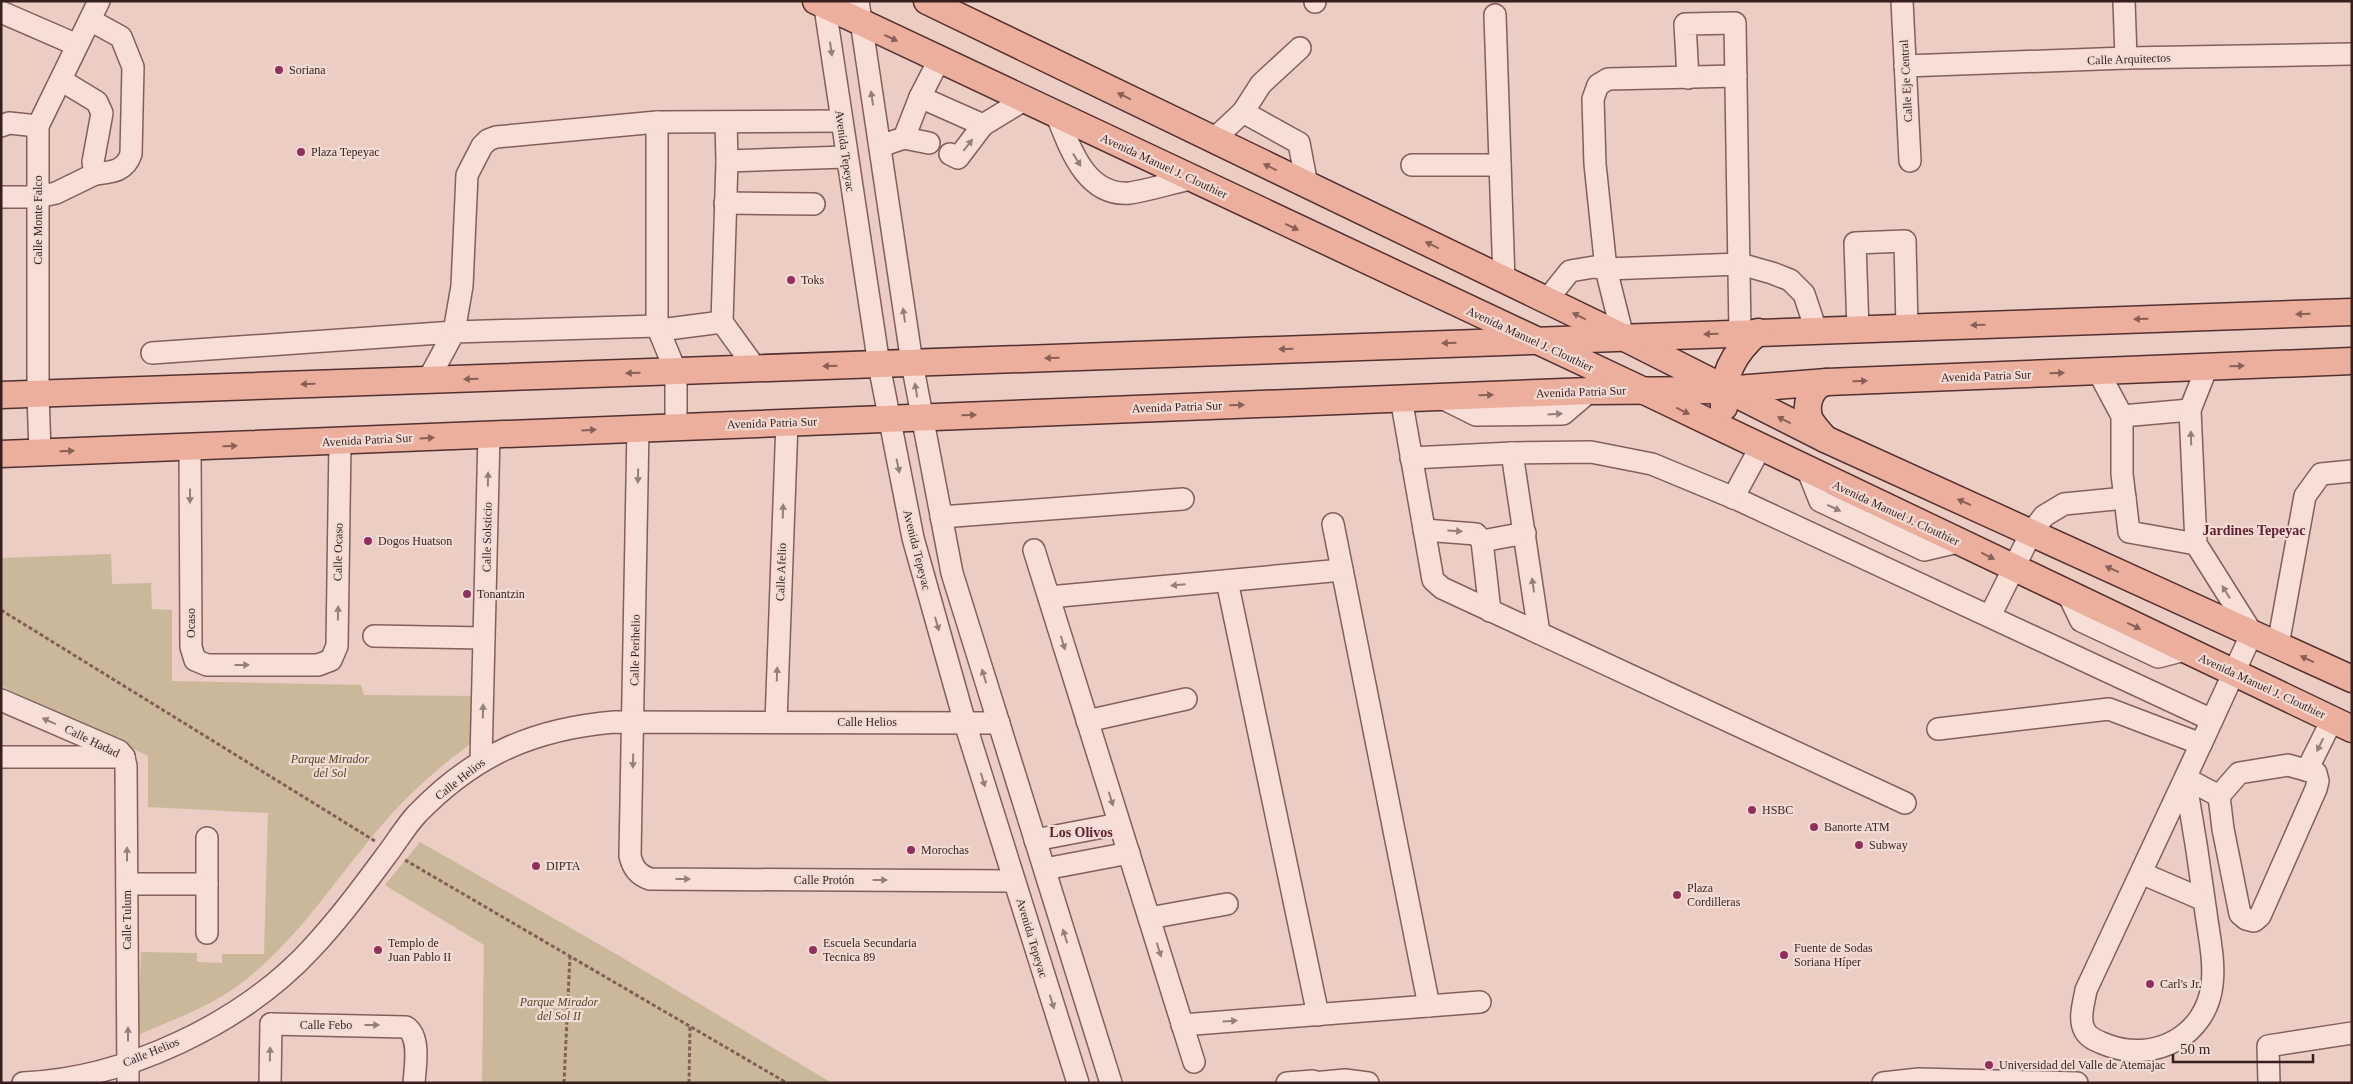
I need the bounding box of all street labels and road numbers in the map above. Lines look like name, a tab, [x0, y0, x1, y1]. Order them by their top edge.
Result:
street label: Calle Eje Central	[1897, 39, 1915, 123]
street label: Calle Arquitectos	[2087, 51, 2171, 67]
street label: Avenida Tepeyac	[832, 109, 858, 193]
street label: Avenida Manuel J. Clouthier	[1098, 130, 1230, 202]
street label: Calle Monte Falco	[31, 175, 45, 265]
street label: Avenida Manuel J. Clouthier	[1464, 303, 1596, 375]
street label: Avenida Patria Sur	[1941, 367, 2031, 385]
street label: Avenida Patria Sur	[1536, 383, 1626, 401]
street label: Avenida Patria Sur	[1132, 398, 1222, 416]
street label: Avenida Patria Sur	[727, 414, 817, 432]
street label: Avenida Patria Sur	[321, 431, 413, 449]
street label: Avenida Manuel J. Clouthier	[1830, 477, 1962, 549]
street label: Calle Solsticio	[479, 502, 495, 572]
street label: Avenida Tepeyac	[900, 508, 934, 592]
street label: Calle Ocaso	[330, 523, 346, 581]
street label: Calle Afelio	[773, 543, 789, 601]
street label: Ocaso	[184, 608, 198, 638]
street label: Calle Perihelio	[627, 614, 643, 686]
street label: Avenida Manuel J. Clouthier	[2196, 650, 2328, 722]
street label: Calle Helios	[837, 715, 897, 729]
street label: Calle Hadad	[62, 722, 122, 760]
street label: Calle Helios	[432, 755, 488, 803]
street label: Calle Protón	[794, 873, 854, 887]
street label: Calle Tulum	[120, 889, 134, 950]
street label: Avenida Tepeyac	[1013, 897, 1051, 979]
street label: Calle Febo	[300, 1018, 352, 1032]
street label: Calle Helios	[121, 1034, 182, 1070]

